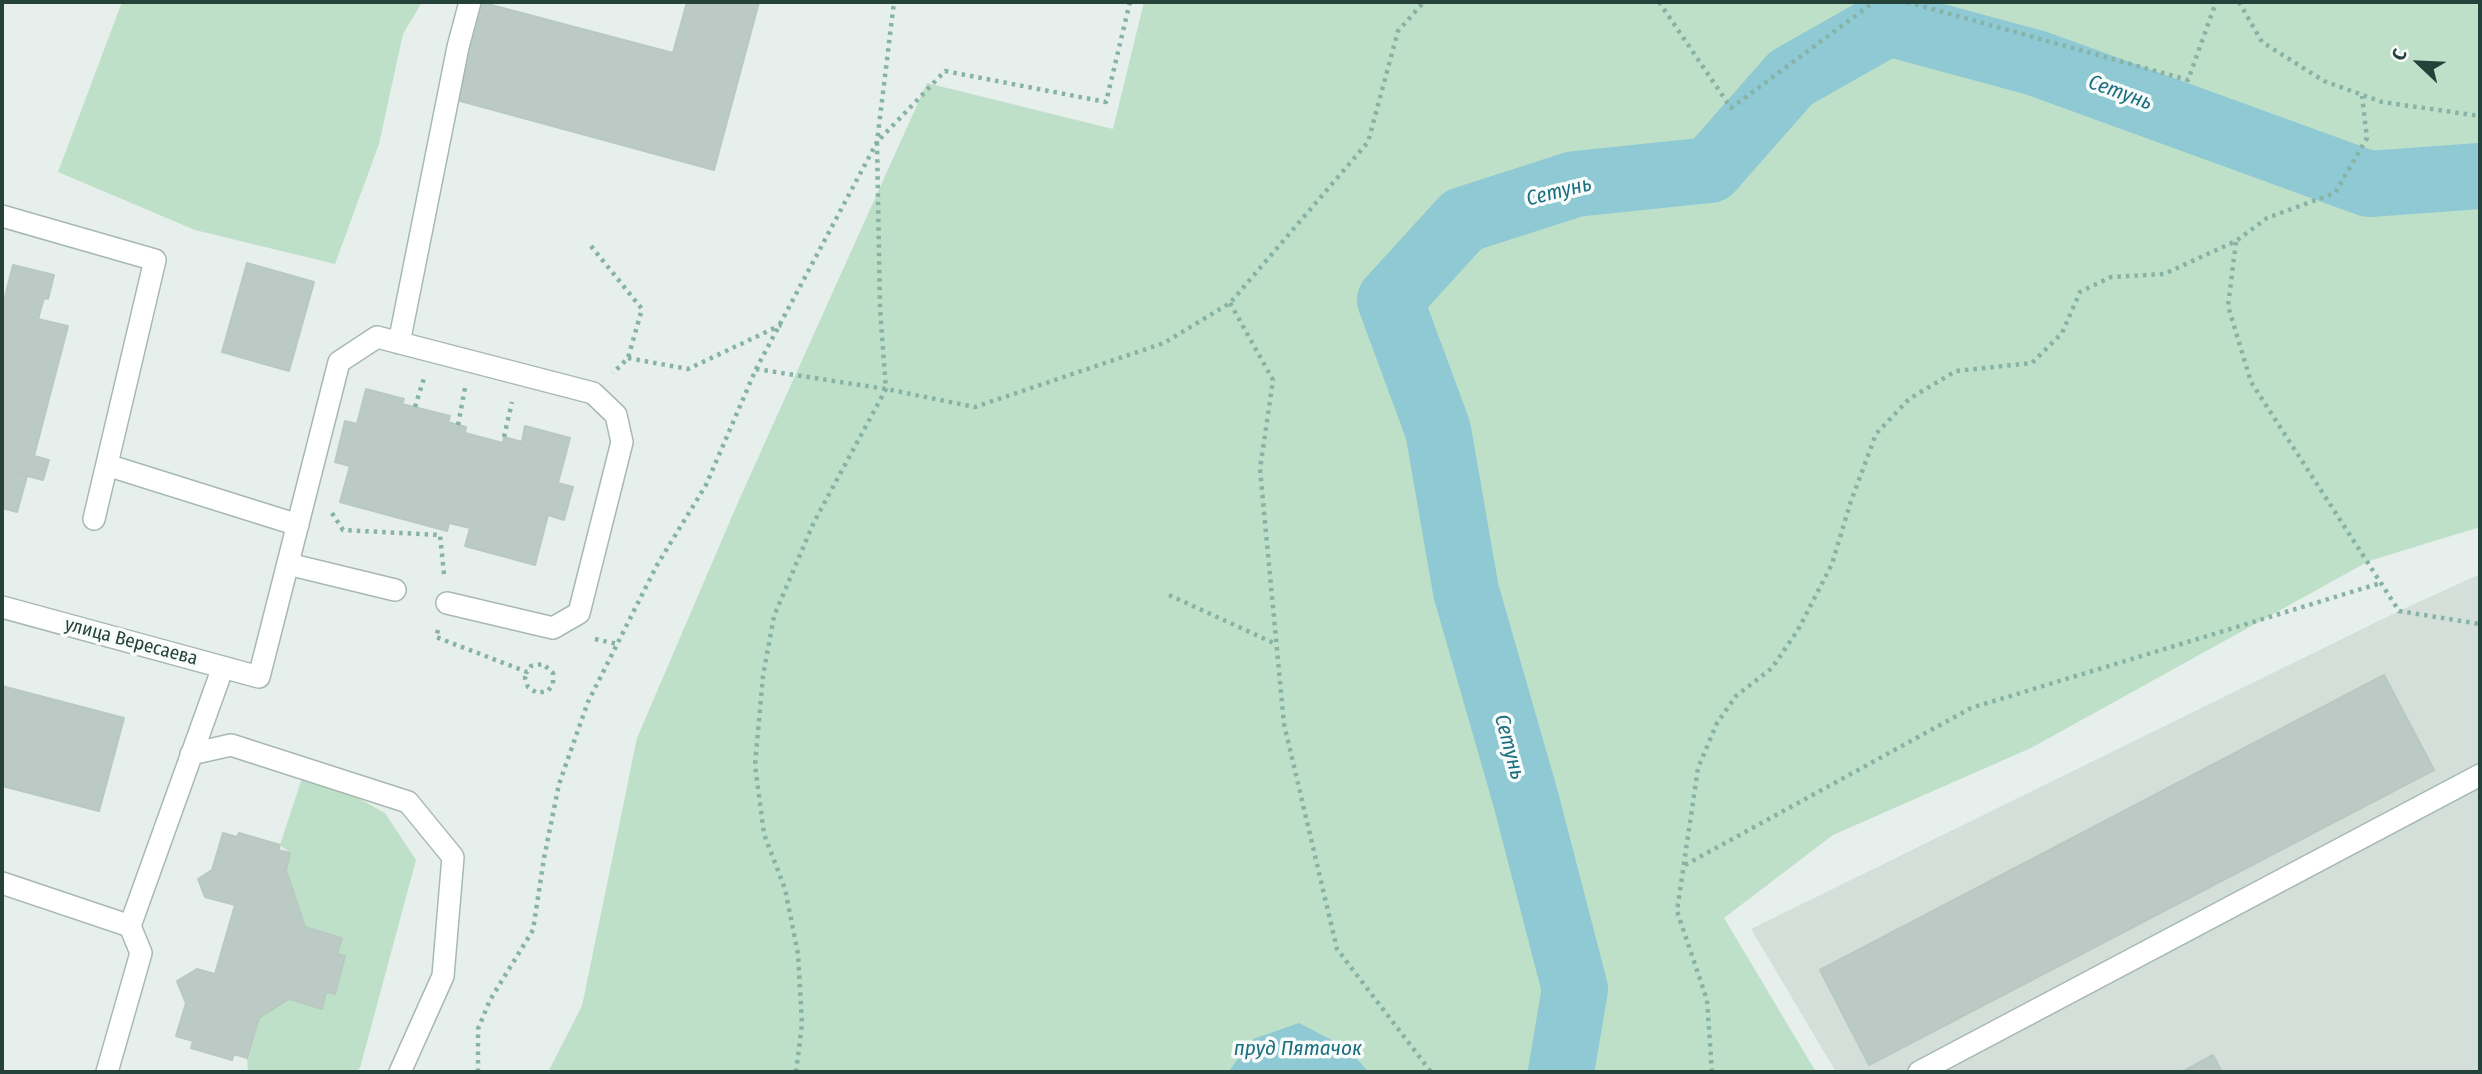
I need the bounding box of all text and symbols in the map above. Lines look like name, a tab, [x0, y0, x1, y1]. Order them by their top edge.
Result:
north arrow	[2384, 28, 2454, 98]
text: С	[2387, 46, 2412, 64]
water label: Сетунь	[2085, 70, 2155, 116]
water label: Сетунь	[1524, 172, 1594, 212]
street label: улица Вересаева	[62, 613, 200, 671]
water label: Сетунь	[1488, 712, 1530, 782]
water label: пруд Пятачок	[1234, 1036, 1362, 1062]

